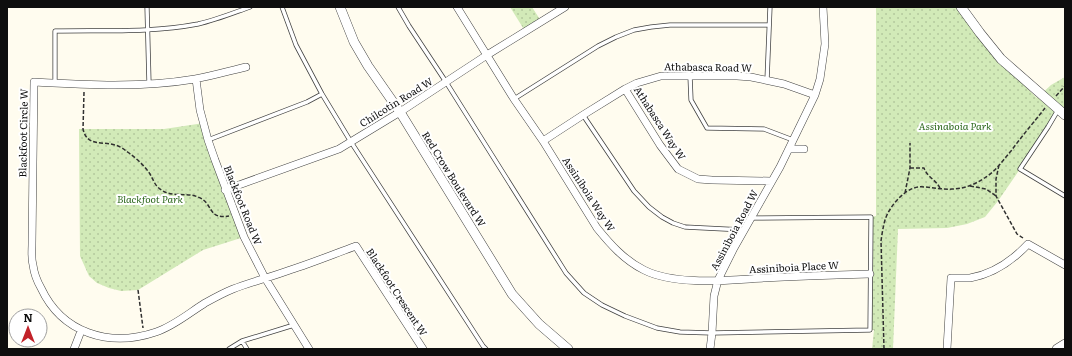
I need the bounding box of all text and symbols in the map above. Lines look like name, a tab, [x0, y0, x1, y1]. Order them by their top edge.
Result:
street label: Athabasca Road W	[664, 58, 752, 75]
street label: Chilcotin Road W	[356, 73, 435, 130]
street label: Athabasca Way W	[631, 83, 690, 163]
street label: Blackfoot Circle W	[14, 88, 31, 178]
park label: Assinaboia Park	[918, 118, 992, 133]
street label: Red Crow Boulevard W	[419, 128, 490, 229]
street label: Assiniboia Way W	[560, 153, 619, 234]
street label: Blackfoot Road W	[221, 163, 266, 247]
street label: Assiniboia Road W	[706, 187, 761, 273]
park label: Blackfoot Park	[117, 191, 183, 206]
street label: Blackfoot Crescent W	[363, 245, 432, 339]
street label: Assiniboia Place W	[749, 257, 839, 276]
north arrow	[8, 308, 48, 348]
text: N	[23, 309, 33, 325]

